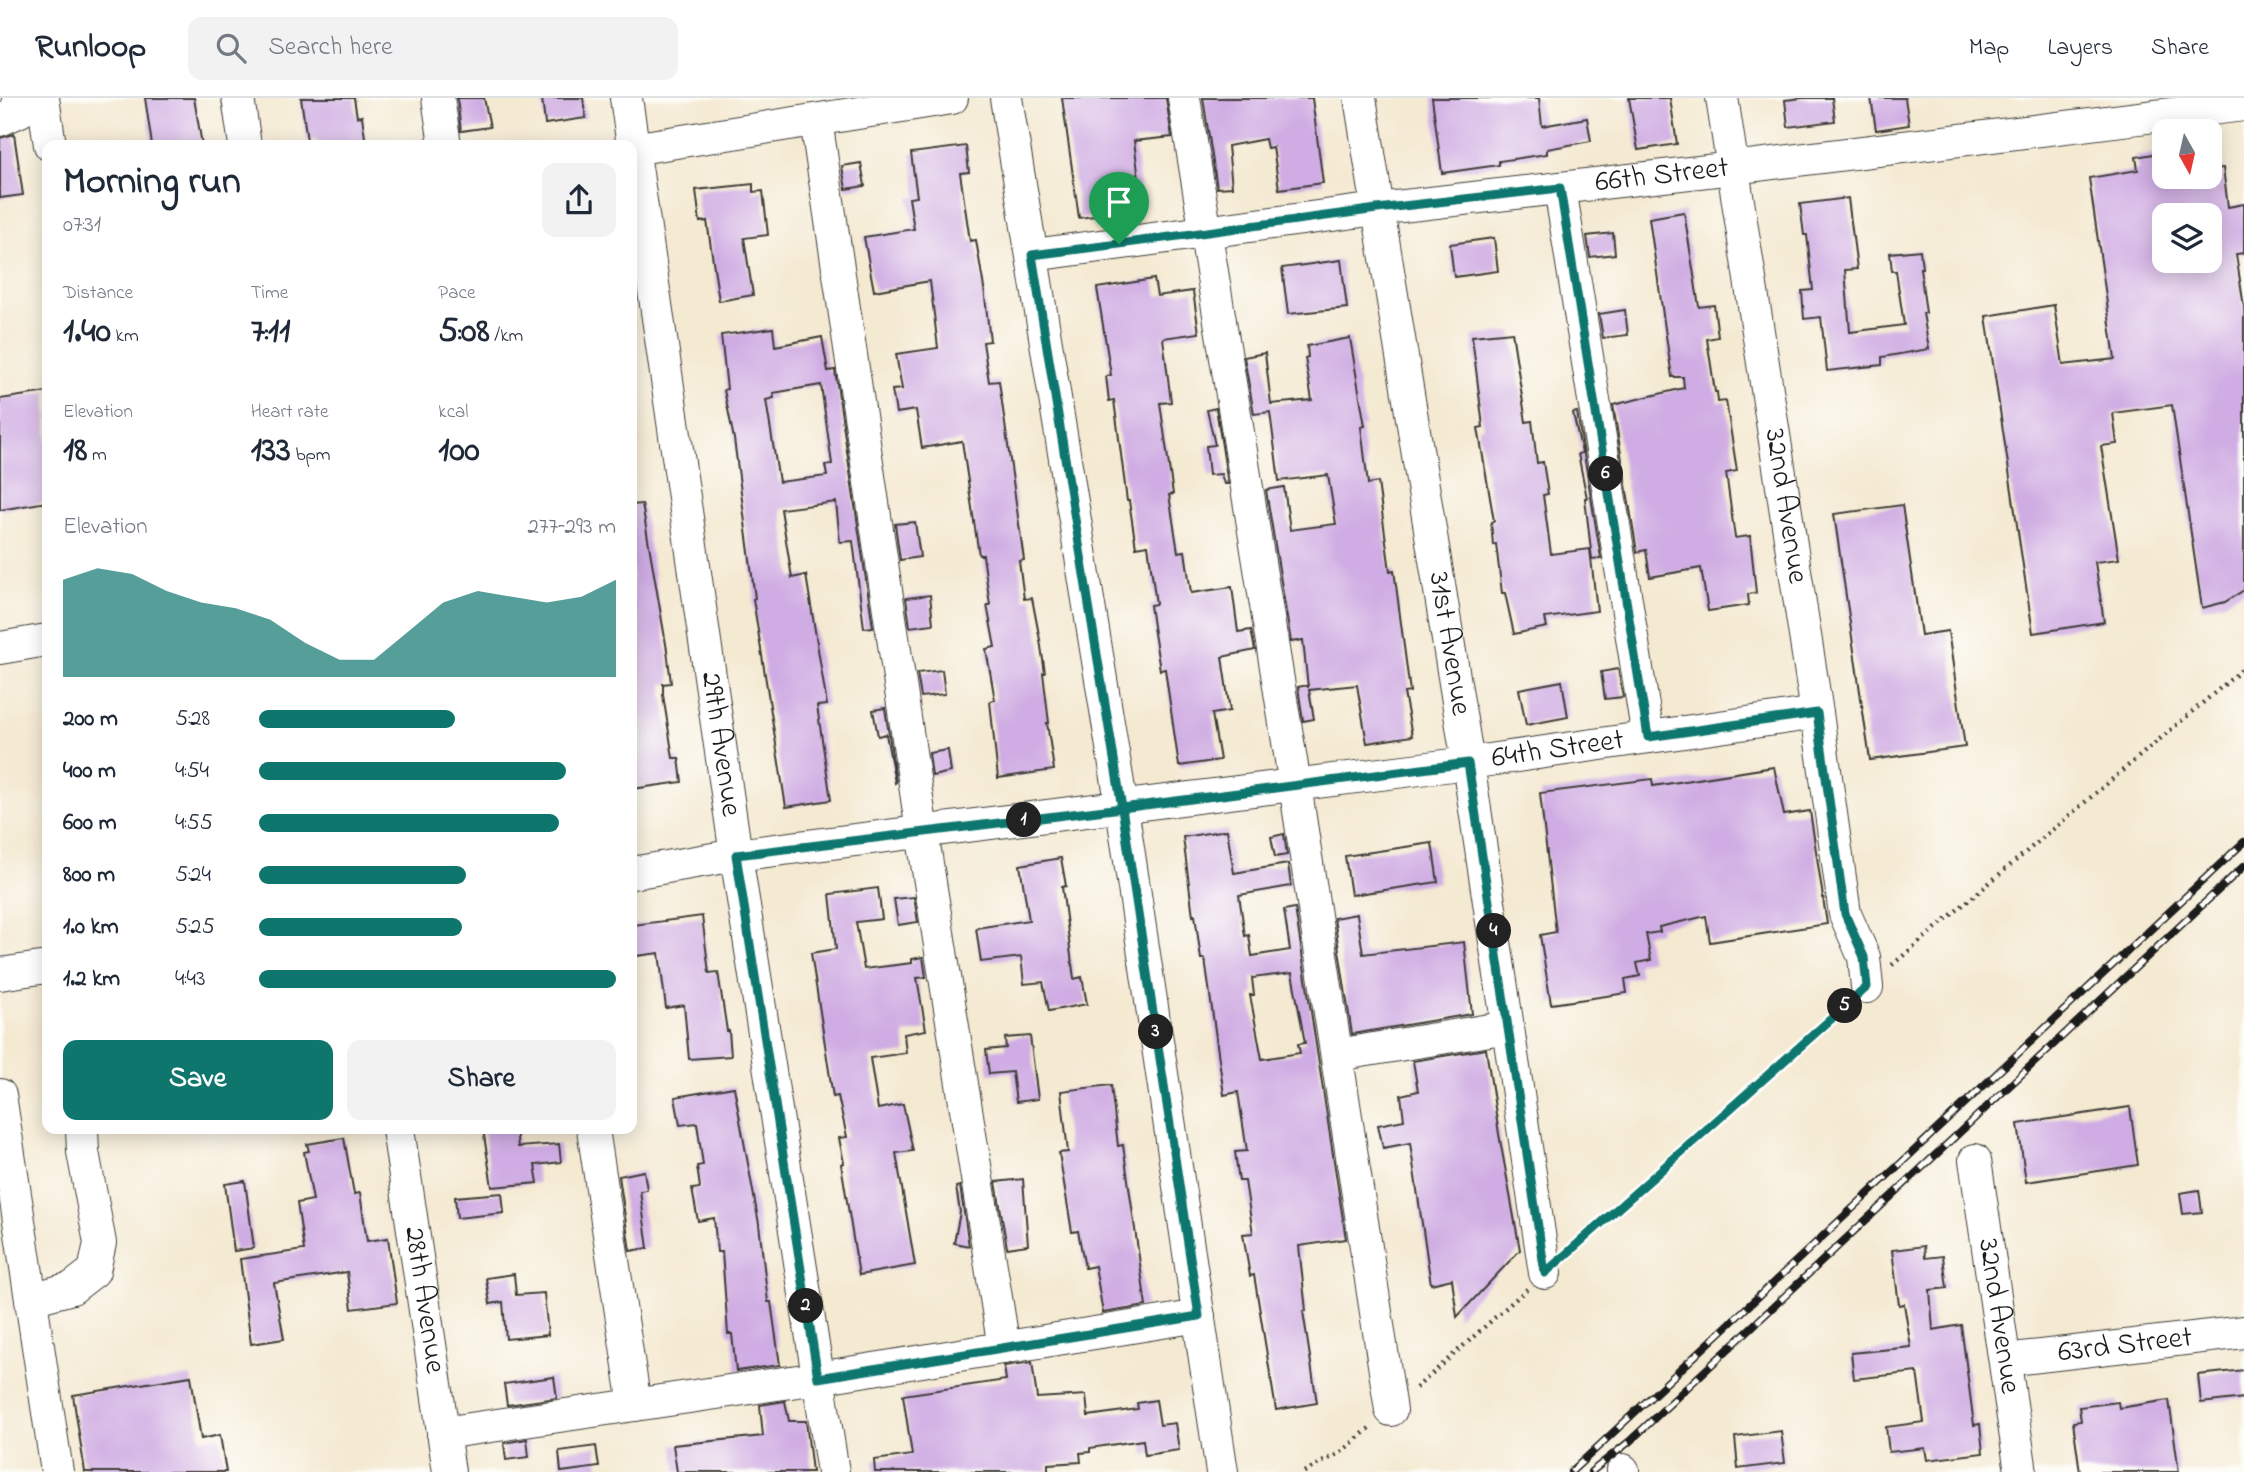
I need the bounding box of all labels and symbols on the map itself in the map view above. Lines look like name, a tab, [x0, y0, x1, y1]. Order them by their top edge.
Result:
north arrow	[2152, 119, 2222, 189]
street label: 66th Street	[1593, 147, 1731, 206]
pin	[1089, 172, 1149, 244]
street label: 32nd Avenue	[1751, 426, 1819, 587]
pin: 6	[1588, 456, 1624, 492]
street label: 31st Avenue	[1415, 569, 1482, 719]
street label: 29th Avenue	[688, 669, 752, 820]
street label: 64th Street	[1489, 719, 1627, 781]
pin: 1	[1006, 802, 1042, 838]
pin: 4	[1476, 914, 1512, 948]
pin: 5	[1828, 988, 1862, 1024]
pin: 3	[1138, 1014, 1174, 1049]
street label: 28th Avenue	[391, 1224, 456, 1377]
street label: 32nd Avenue	[1965, 1236, 2031, 1397]
pin: 2	[788, 1288, 824, 1324]
street label: 63rd Street	[2056, 1316, 2195, 1376]

